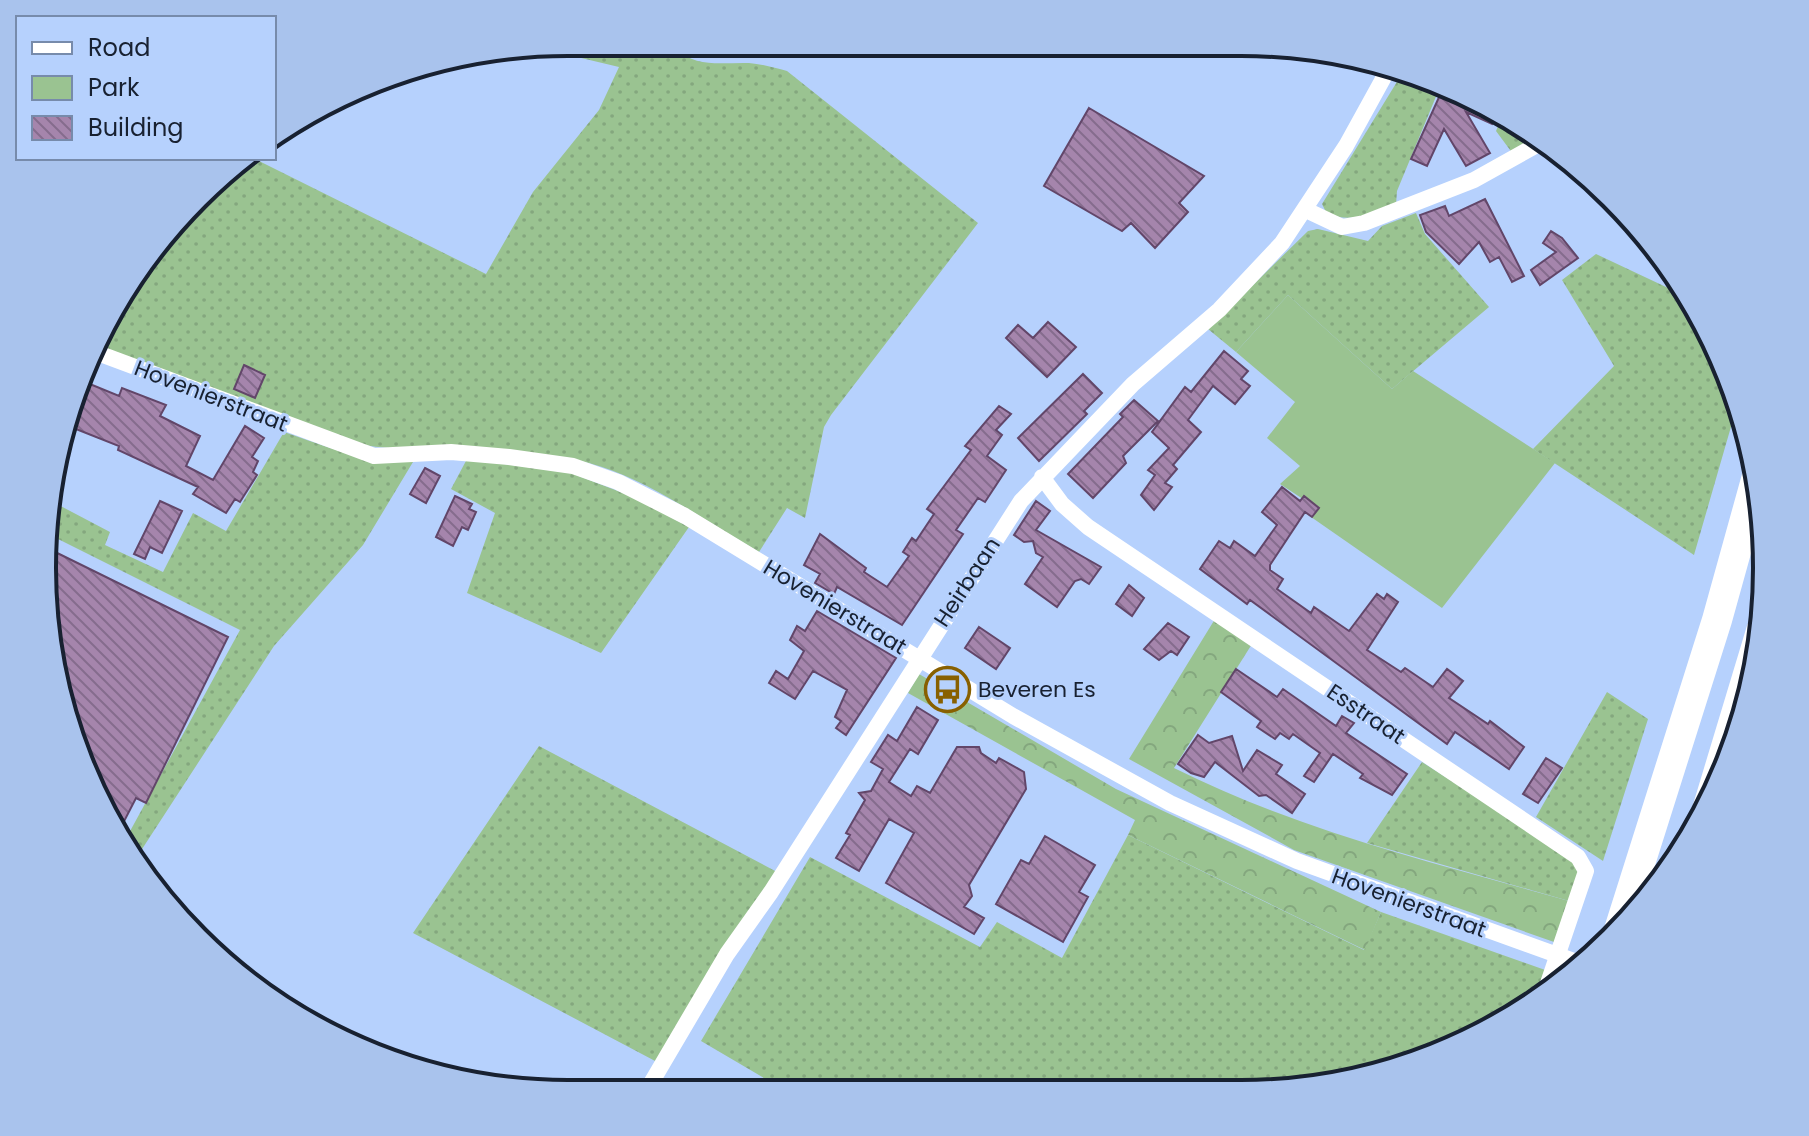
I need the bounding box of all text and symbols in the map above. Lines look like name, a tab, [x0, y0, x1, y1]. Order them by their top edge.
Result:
legend	[16, 16, 276, 160]
text: Road	[88, 31, 150, 64]
text: Park	[88, 71, 140, 104]
text: Building	[88, 111, 184, 144]
street label: Hovenierstraat	[130, 352, 292, 440]
street label: Heirbaan	[926, 531, 1008, 633]
street label: Hovenierstraat	[758, 552, 912, 662]
bus stop icon: Beveren Es	[923, 665, 971, 713]
place label: Beveren Es	[978, 674, 1096, 705]
street label: Esstraat	[1321, 676, 1411, 752]
street label: Hovenierstraat	[1328, 861, 1490, 945]

